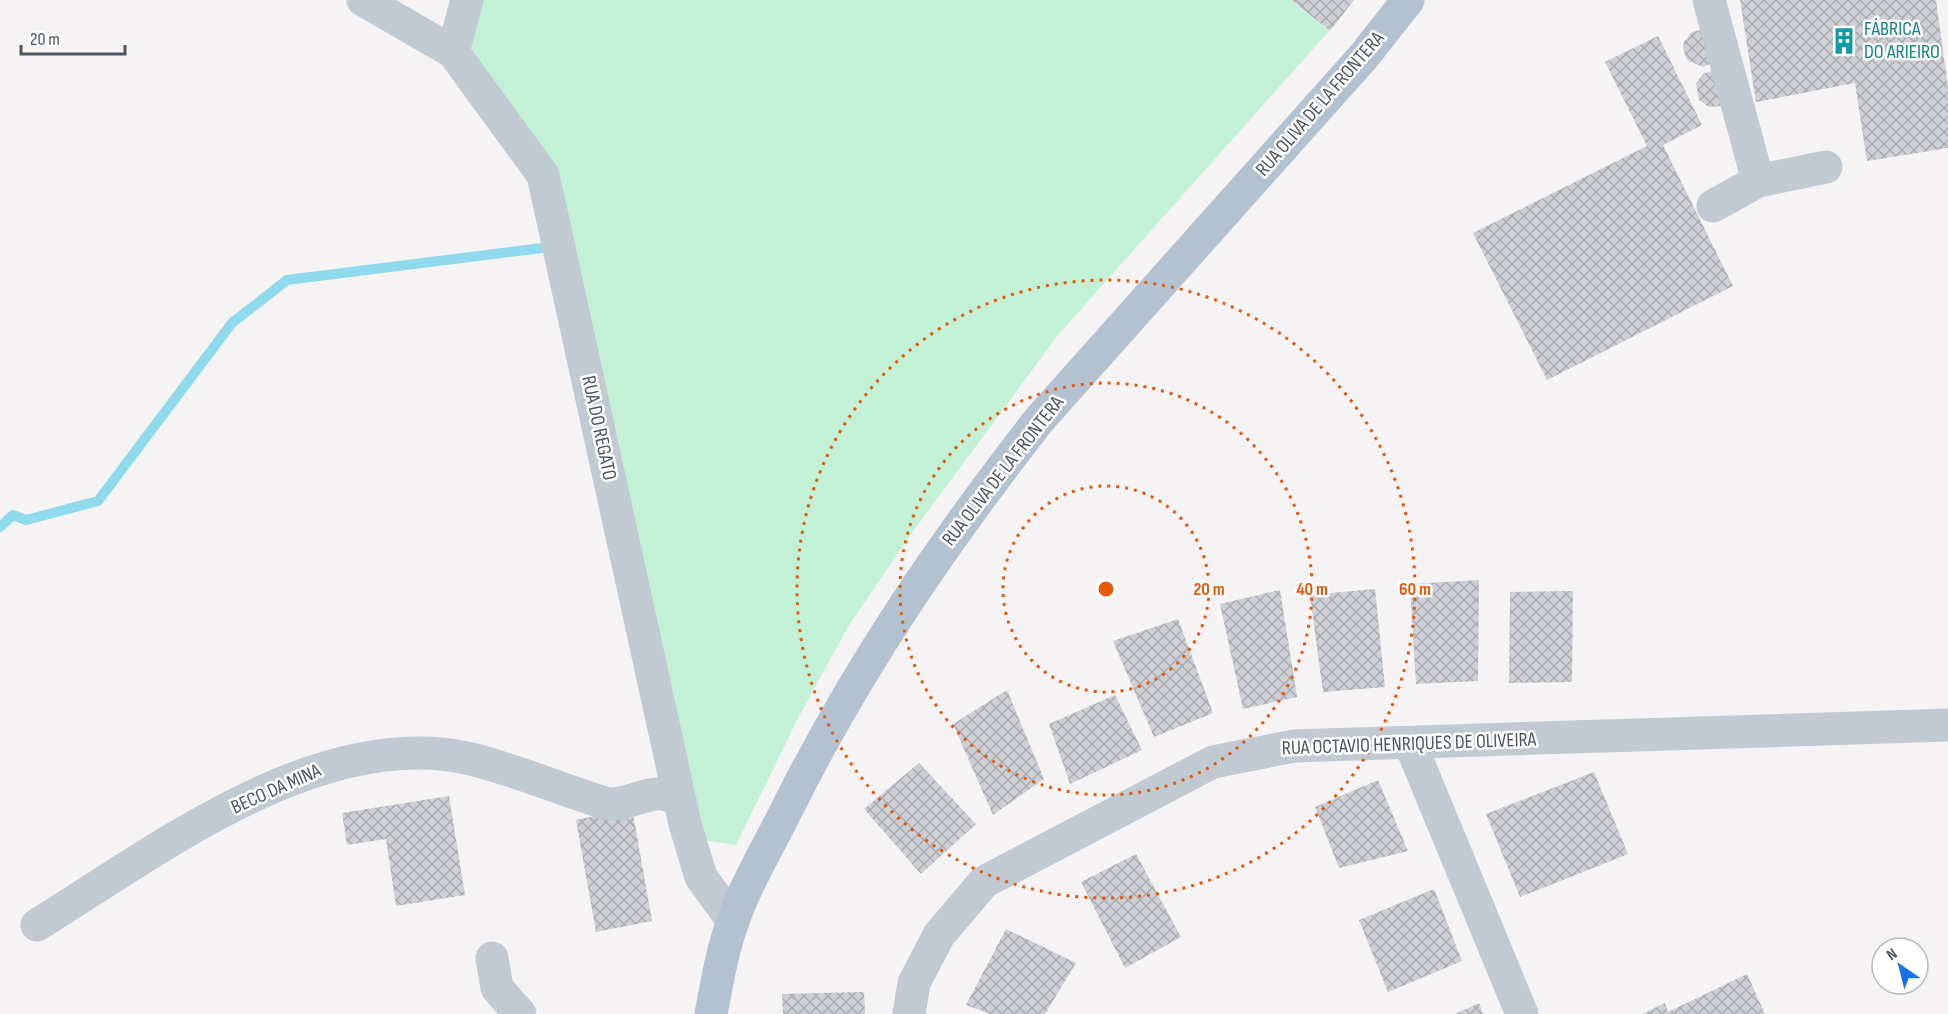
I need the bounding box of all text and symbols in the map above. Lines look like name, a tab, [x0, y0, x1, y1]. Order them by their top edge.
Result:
place label: FÁBRICA DO ARIEIRO	[1864, 17, 1940, 64]
scale bar	[21, 18, 124, 56]
street label: RUA OLIVA DE LA FRONTERA	[1251, 26, 1390, 181]
building icon: FÁBRICA DO ARIEIRO	[1829, 26, 1859, 56]
text: 20 m	[30, 29, 60, 50]
street label: RUA DO REGATO	[576, 374, 622, 482]
street label: RUA OLIVA DE LA FRONTERA	[937, 391, 1069, 551]
centre of rings	[1096, 579, 1116, 599]
text: 20 m	[1193, 579, 1225, 600]
text: 40 m	[1296, 579, 1328, 600]
text: 60 m	[1399, 579, 1431, 600]
street label: RUA OCTAVIO HENRIQUES DE OLIVEIRA	[1281, 728, 1537, 760]
street label: BECO DA MINA	[227, 758, 325, 819]
north arrow	[1870, 936, 1930, 996]
text: N	[1883, 945, 1901, 965]

